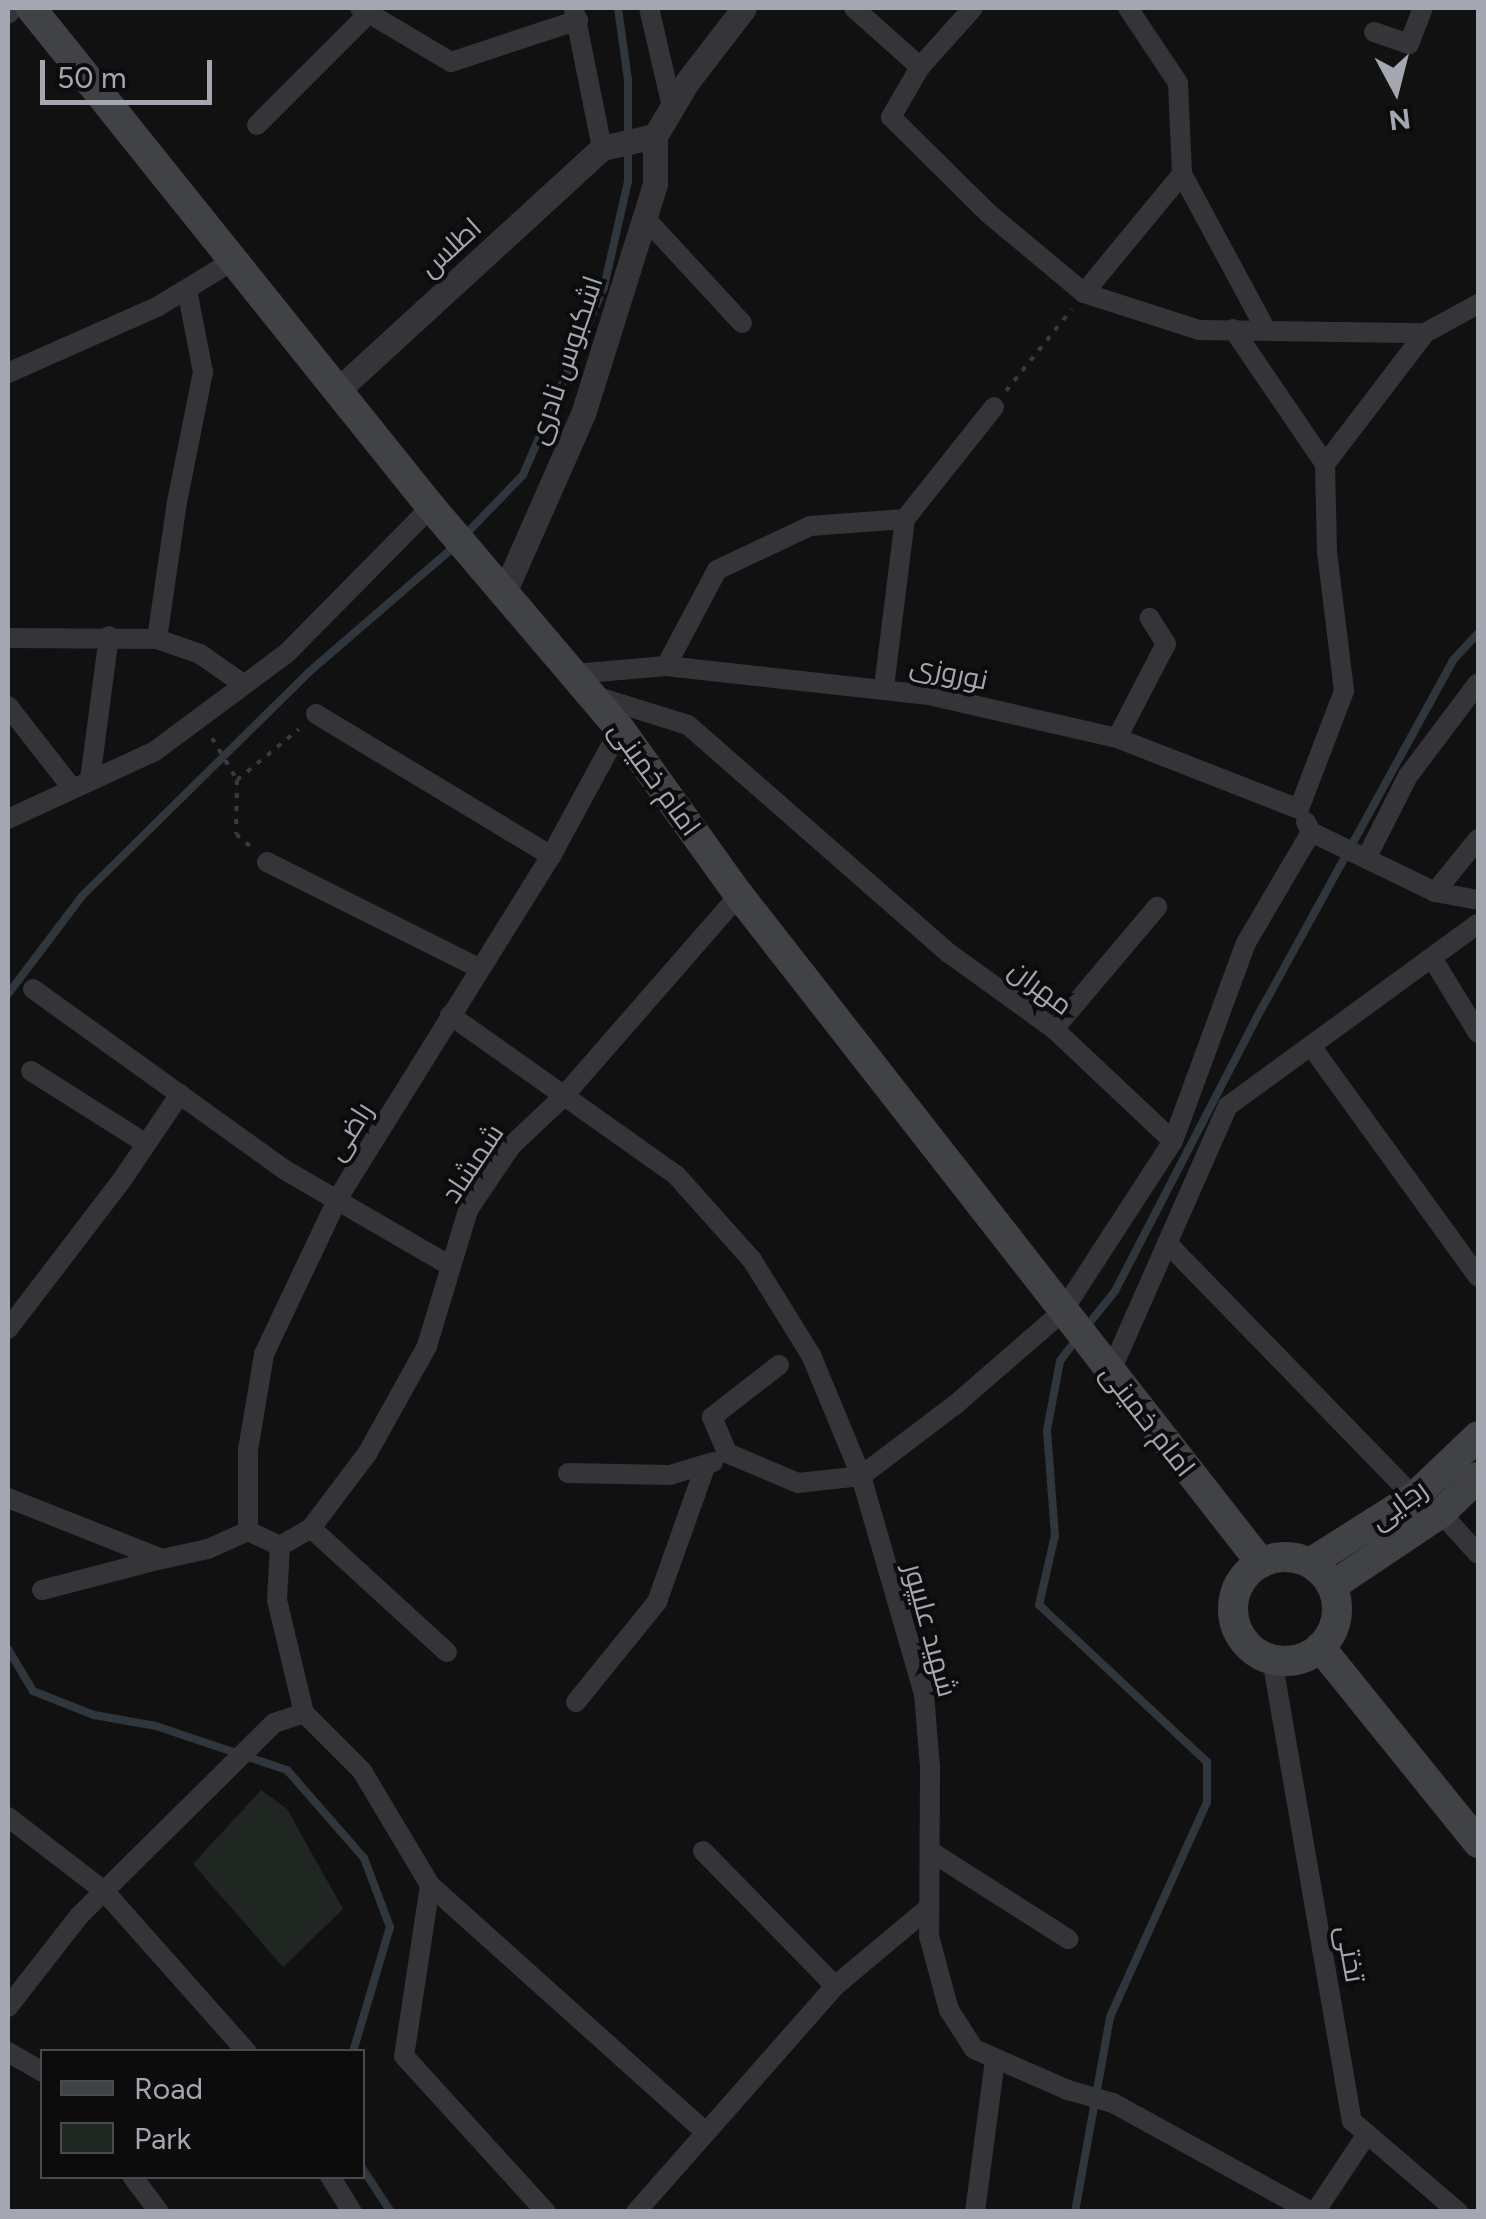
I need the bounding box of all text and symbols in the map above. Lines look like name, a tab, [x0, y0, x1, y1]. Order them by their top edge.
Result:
scale bar	[45, 40, 218, 102]
north arrow	[1346, 40, 1446, 140]
text: 50 m	[57, 59, 126, 96]
text: N	[1387, 102, 1412, 138]
street label: اطلس	[412, 210, 488, 284]
street label: اشکبوس نادری	[520, 271, 610, 449]
street label: نوروزی	[907, 647, 991, 697]
street label: امام خمینی	[602, 714, 708, 842]
street label: مهران	[1003, 952, 1079, 1022]
street label: راضی	[318, 1096, 380, 1166]
street label: شمشاد	[433, 1117, 511, 1209]
street label: امام خمینی	[1094, 1357, 1202, 1483]
street label: رجایی	[1362, 1472, 1434, 1536]
street label: شهید علیپور	[897, 1560, 965, 1700]
street label: تختی	[1329, 1923, 1373, 1985]
legend	[40, 2049, 365, 2179]
text: Road	[134, 2070, 203, 2107]
text: Park	[134, 2120, 191, 2157]

